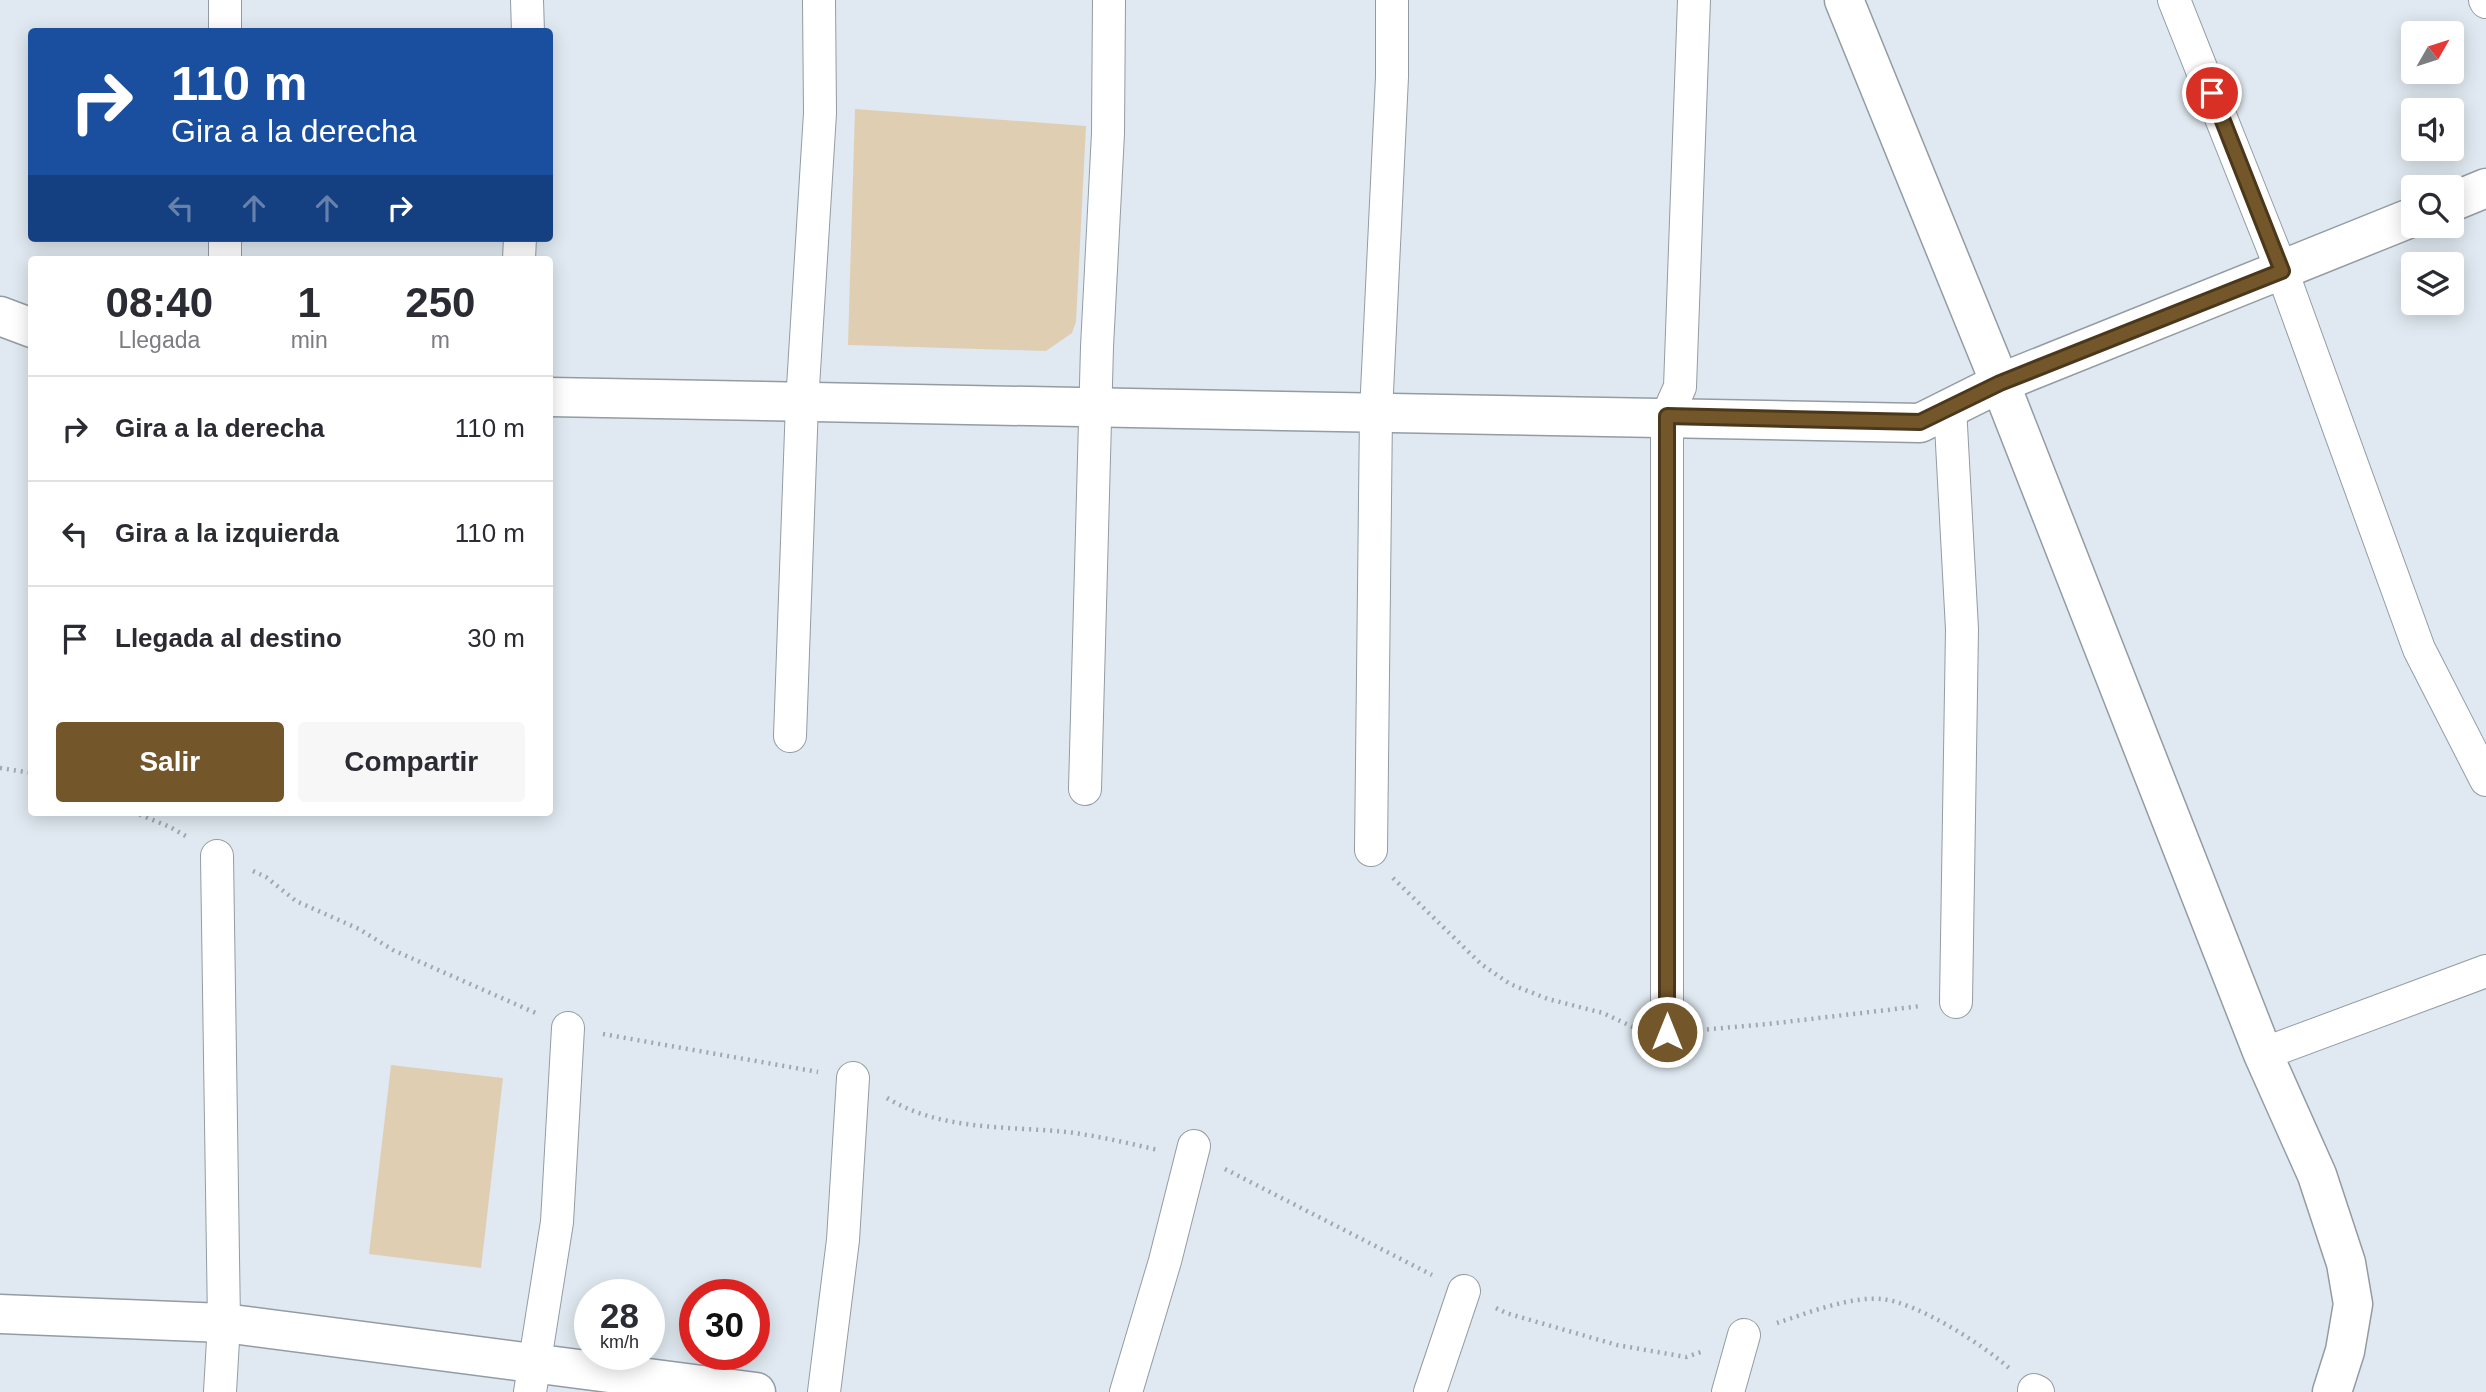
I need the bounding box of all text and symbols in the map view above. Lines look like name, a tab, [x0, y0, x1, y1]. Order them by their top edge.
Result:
north arrow	[2401, 21, 2464, 84]
map controls	[2401, 21, 2464, 315]
icon: right	[56, 56, 147, 147]
text: 110 m	[171, 56, 307, 110]
pin	[2182, 63, 2242, 123]
icon: arrive	[2193, 74, 2231, 112]
button: sound	[2401, 98, 2464, 161]
text: Gira a la derecha	[171, 113, 416, 149]
button: search	[2401, 175, 2464, 238]
icon: left	[162, 189, 200, 227]
icon: ahead	[235, 189, 273, 227]
icon: ahead	[308, 189, 346, 227]
icon: right	[381, 189, 419, 227]
button: layers	[2401, 252, 2464, 315]
text: 08:40	[106, 279, 213, 326]
text: 1	[297, 279, 321, 326]
text: 250	[405, 279, 475, 326]
text: Llegada	[118, 327, 200, 353]
text: min	[291, 327, 328, 353]
text: m	[431, 327, 450, 353]
icon: right	[56, 410, 94, 448]
text: Gira a la derecha	[115, 413, 325, 443]
text: 110 m	[455, 413, 525, 443]
icon: left	[56, 515, 94, 553]
text: Gira a la izquierda	[115, 518, 339, 548]
text: 110 m	[455, 518, 525, 548]
icon: arrive	[56, 620, 94, 658]
text: Llegada al destino	[115, 623, 342, 653]
text: 30 m	[467, 623, 525, 653]
button: Salir	[56, 722, 284, 802]
button: Compartir	[298, 722, 525, 802]
position arrow	[1630, 995, 1704, 1069]
speed limit sign: 30	[679, 1279, 770, 1370]
text: 28	[600, 1296, 639, 1335]
text: km/h	[600, 1332, 639, 1352]

